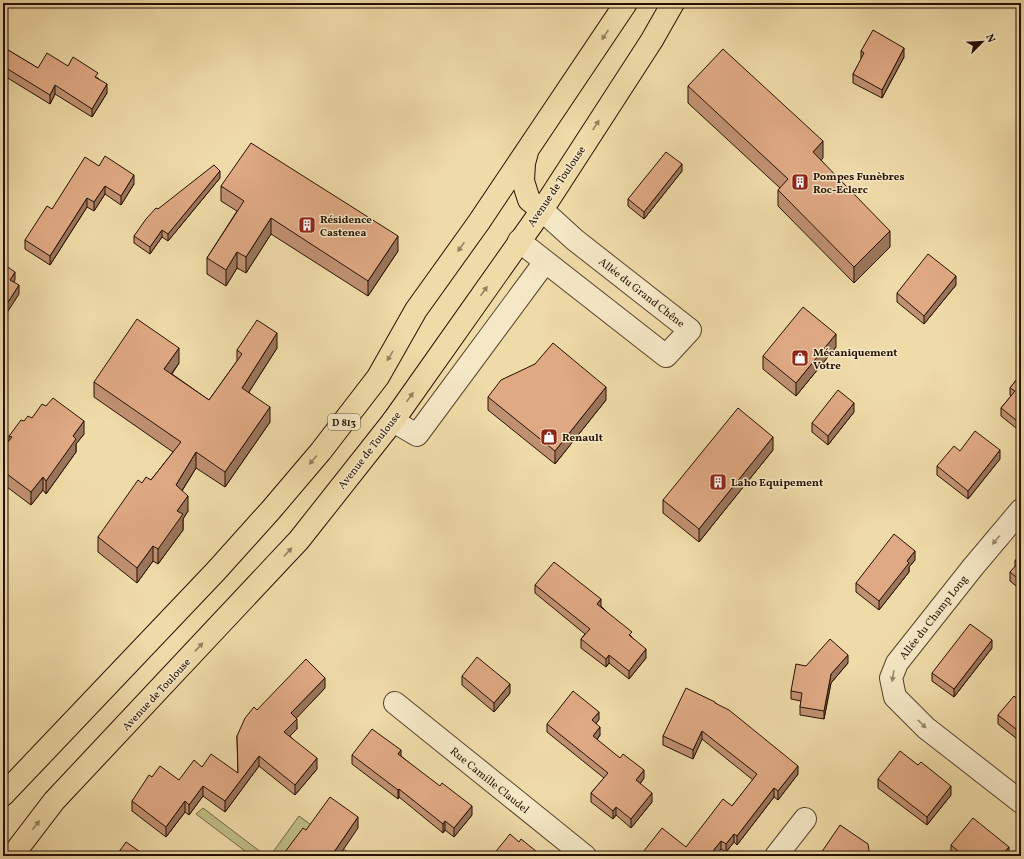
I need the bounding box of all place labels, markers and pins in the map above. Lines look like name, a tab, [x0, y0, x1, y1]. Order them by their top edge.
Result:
place label: Pompes Funèbres Roc-Eclerc	[813, 170, 904, 198]
building icon: Pompes Funèbres Roc-Eclerc	[790, 172, 810, 192]
place label: Résidence Castenea	[320, 213, 372, 241]
building icon: Résidence Castenea	[297, 215, 317, 235]
place label: Mécaniquement Votre	[813, 346, 897, 374]
shop icon: Mécaniquement Votre	[790, 348, 810, 368]
shop icon: Renault	[539, 427, 559, 447]
place label: Renault	[562, 431, 603, 446]
building icon: Laho Equipement	[708, 472, 728, 492]
place label: Laho Equipement	[731, 476, 823, 491]

